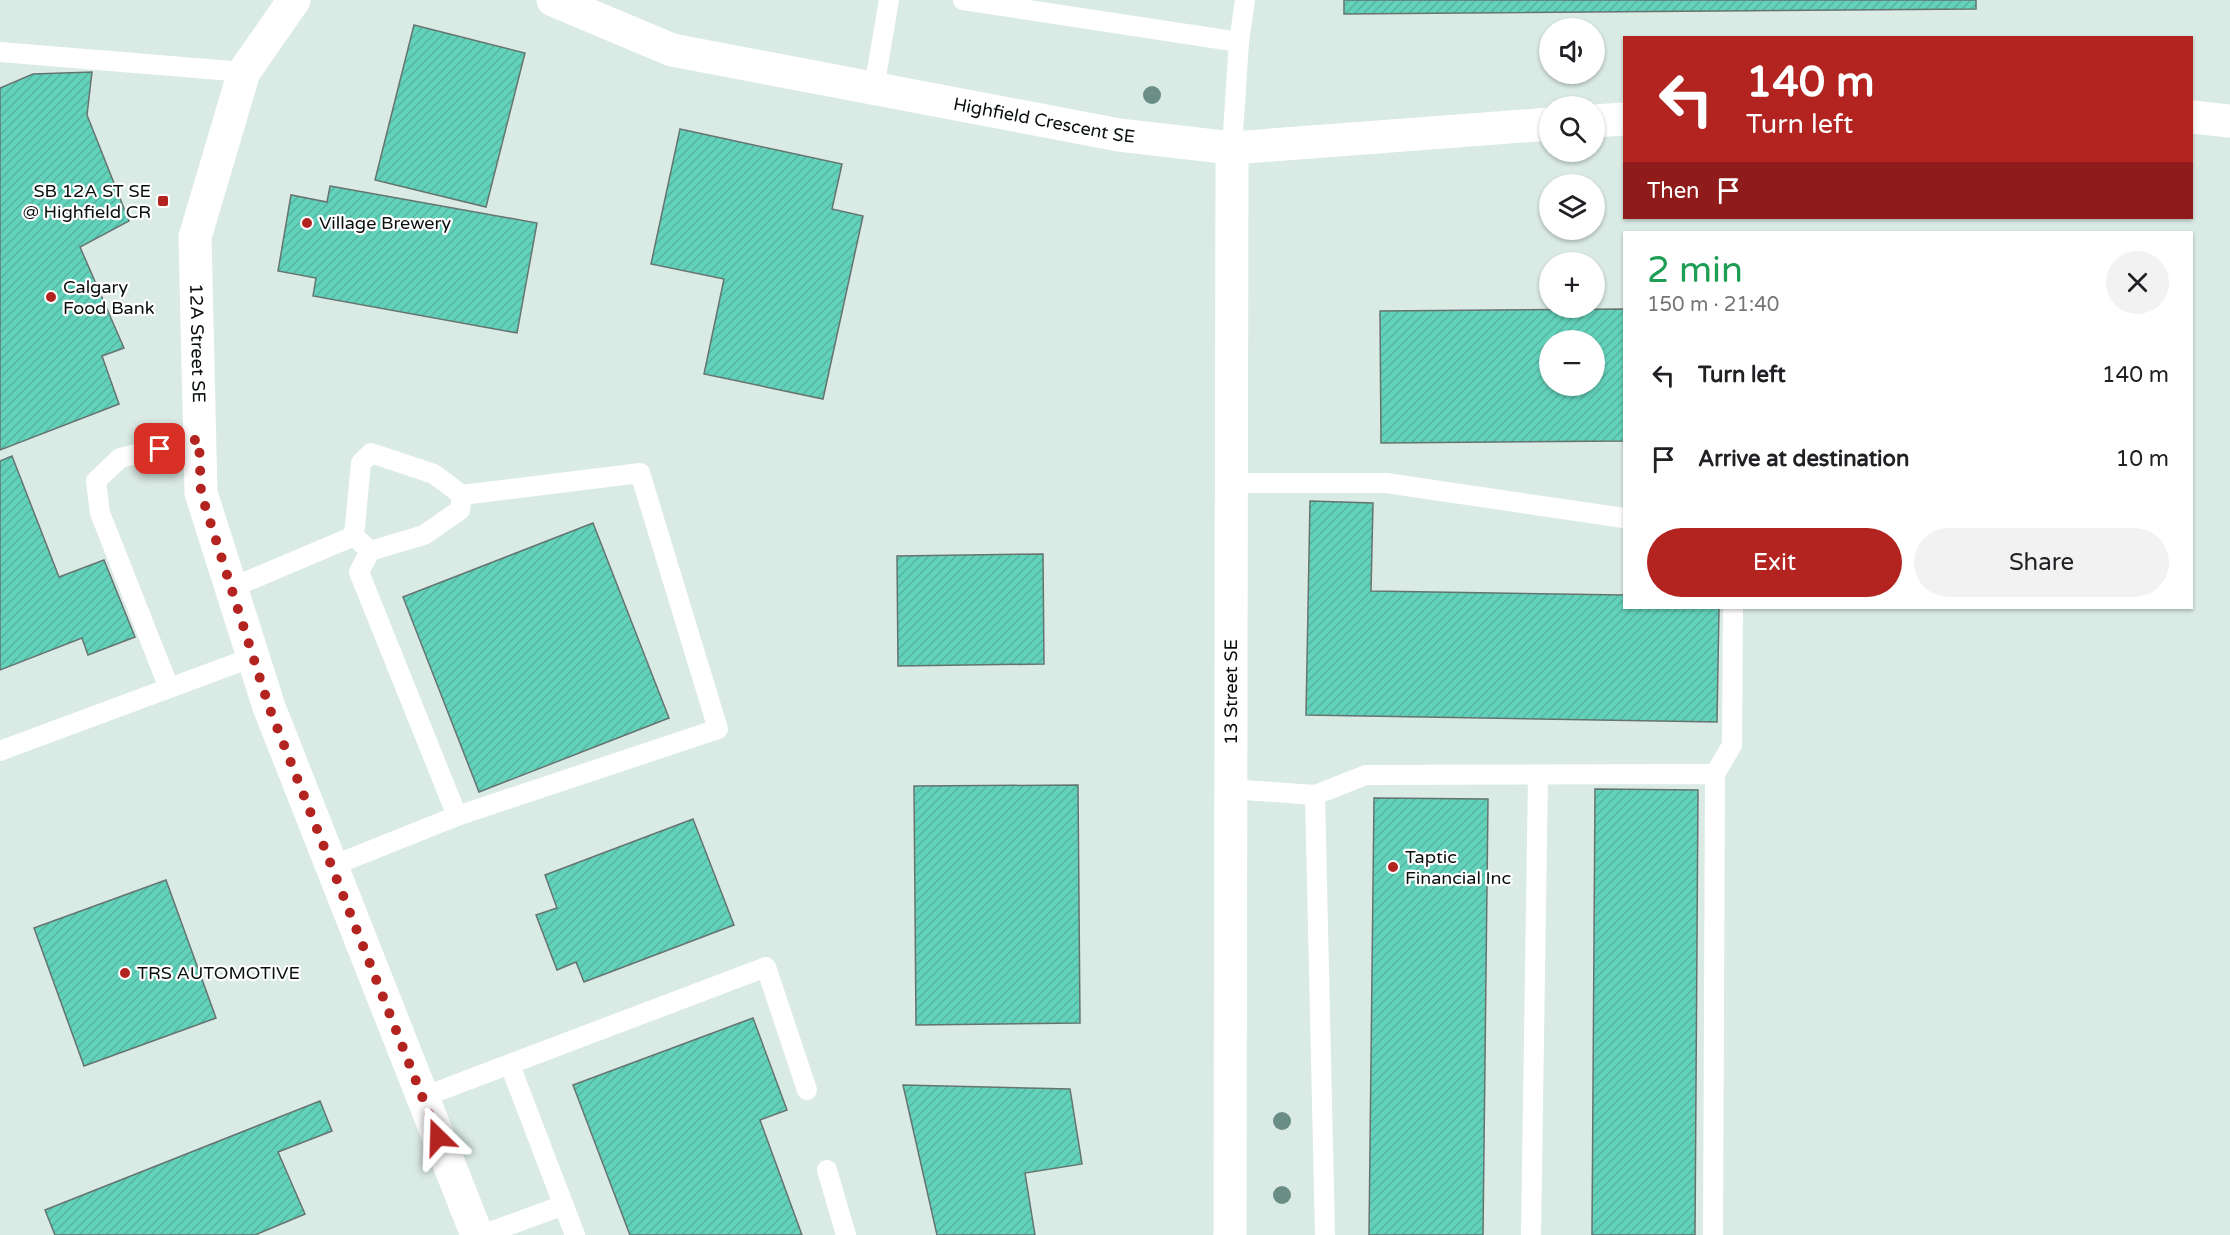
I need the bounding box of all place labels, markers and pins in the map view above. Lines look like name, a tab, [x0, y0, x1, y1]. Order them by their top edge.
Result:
place label: SB 12A ST SE @ Highfield CR	[23, 180, 151, 223]
marker: SB 12A ST SE @ Highfield CR	[156, 194, 170, 208]
place label: Village Brewery	[319, 212, 451, 234]
marker: Village Brewery	[300, 216, 314, 230]
place label: Calgary Food Bank	[63, 276, 155, 319]
marker: Calgary Food Bank	[44, 290, 58, 304]
pin	[134, 423, 185, 474]
place label: Taptic Financial Inc	[1405, 846, 1511, 889]
marker: Taptic Financial Inc	[1386, 860, 1400, 874]
place label: TRS AUTOMOTIVE	[137, 962, 300, 984]
marker: TRS AUTOMOTIVE	[118, 966, 132, 980]

